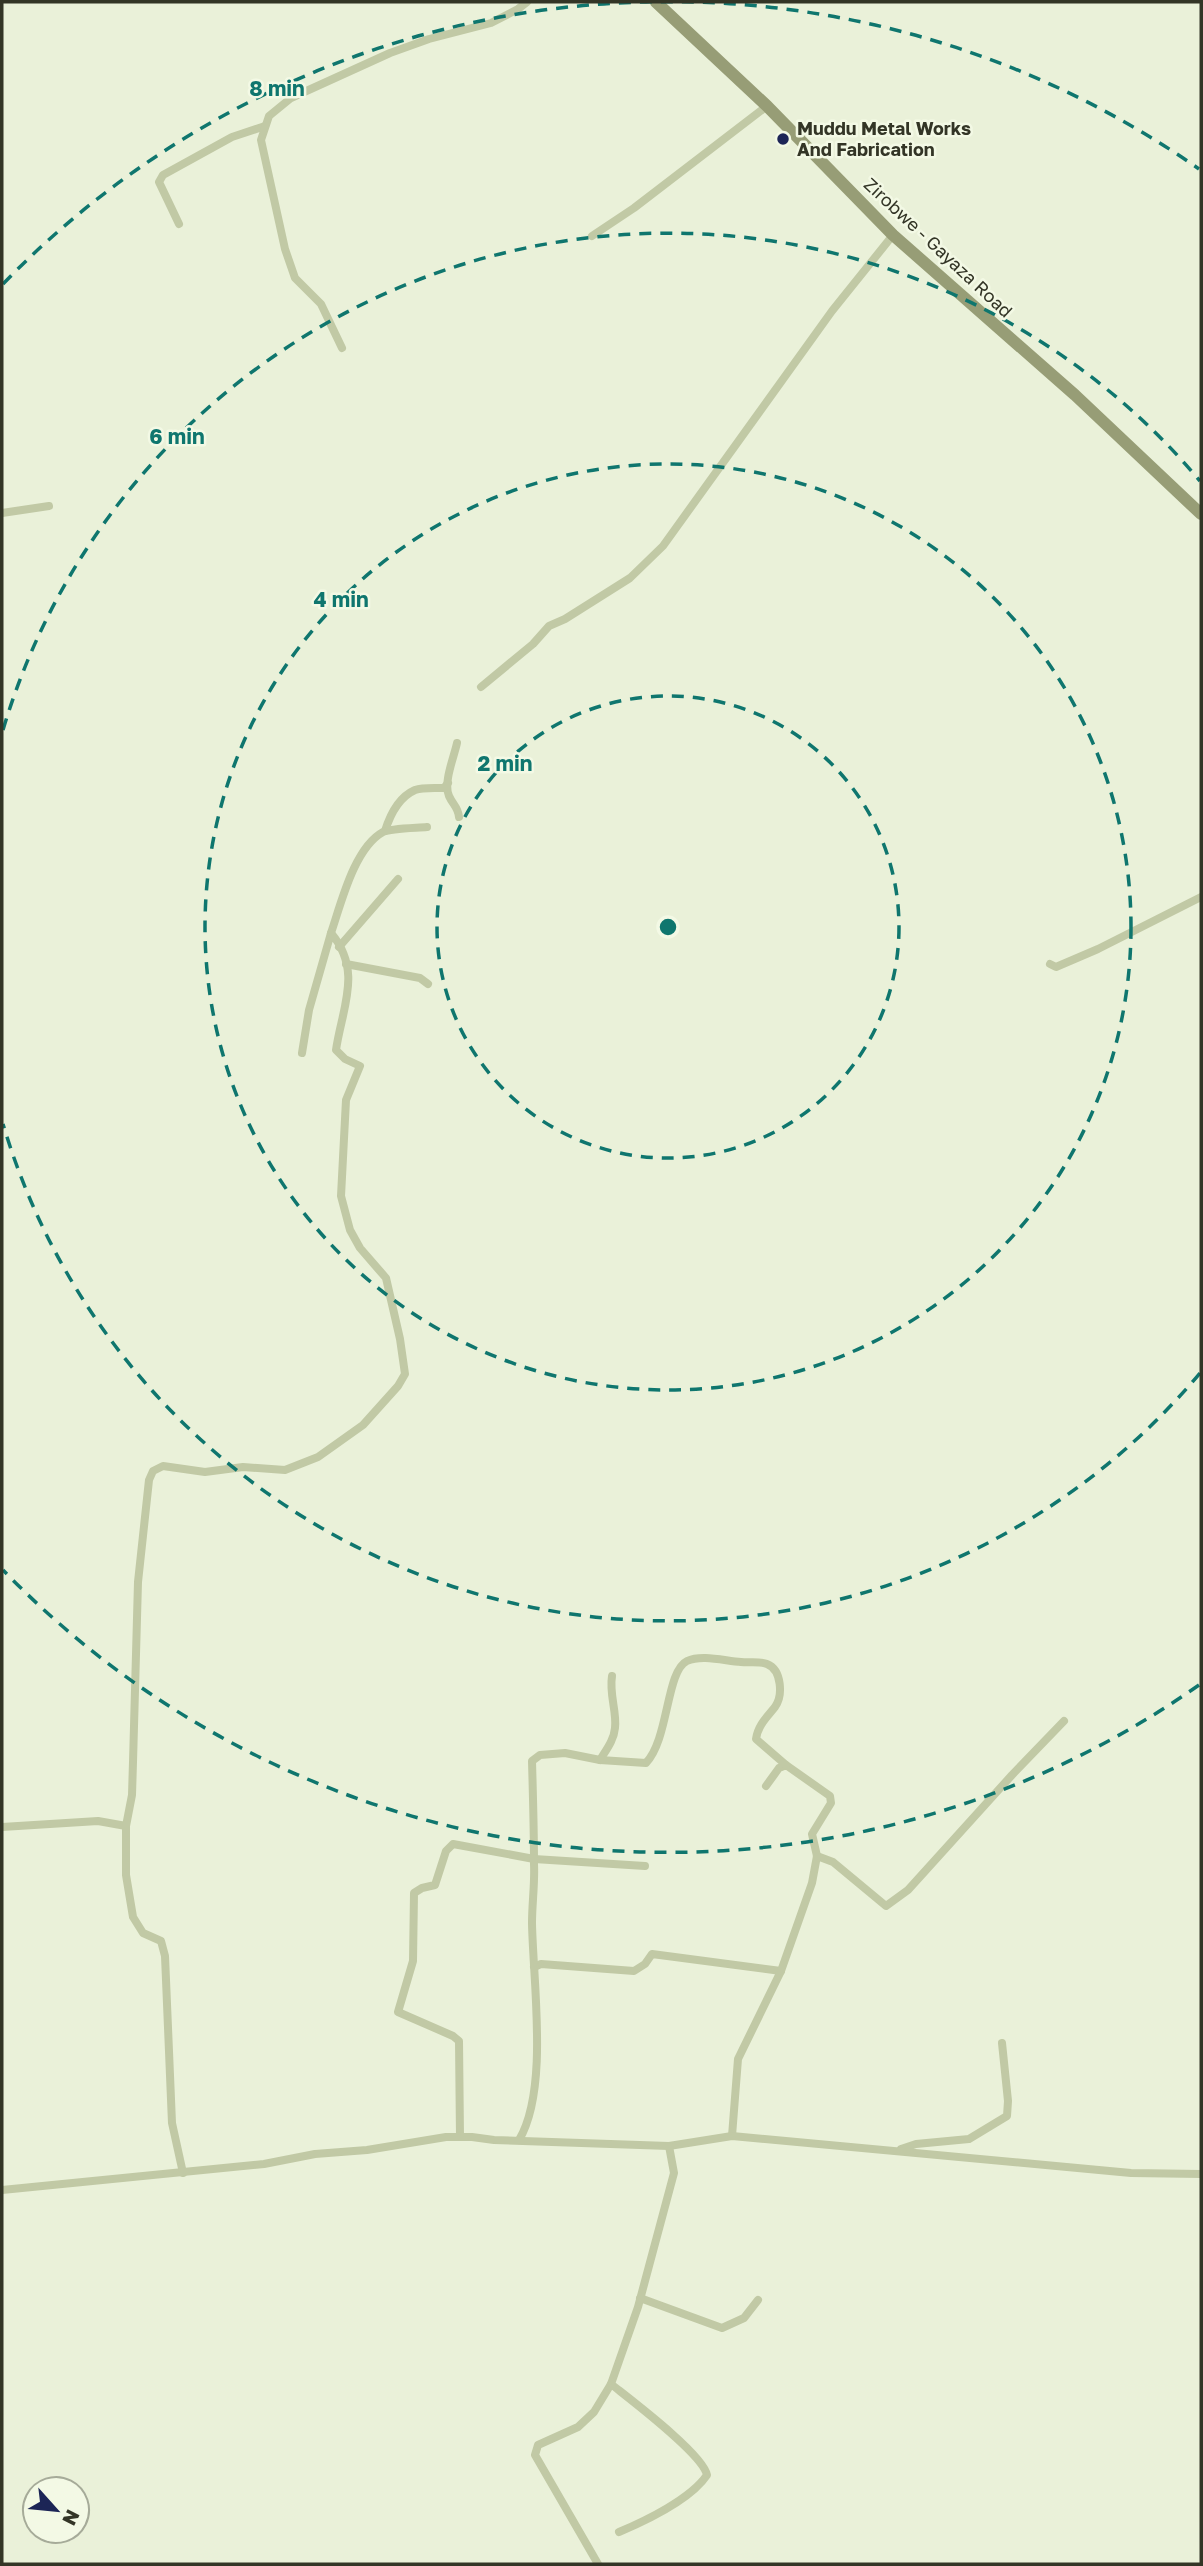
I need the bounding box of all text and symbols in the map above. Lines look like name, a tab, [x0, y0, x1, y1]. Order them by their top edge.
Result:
text: 8 min	[249, 75, 305, 101]
place label: Muddu Metal Works And Fabrication	[797, 117, 971, 160]
marker: Muddu Metal Works And Fabrication	[775, 131, 791, 147]
street label: Zirobwe - Gayaza Road	[860, 173, 1017, 322]
text: 6 min	[149, 423, 205, 449]
text: 4 min	[313, 586, 369, 612]
text: 2 min	[478, 750, 532, 776]
centre of rings	[656, 915, 680, 939]
north arrow	[21, 2475, 91, 2545]
text: N	[58, 2506, 85, 2530]

